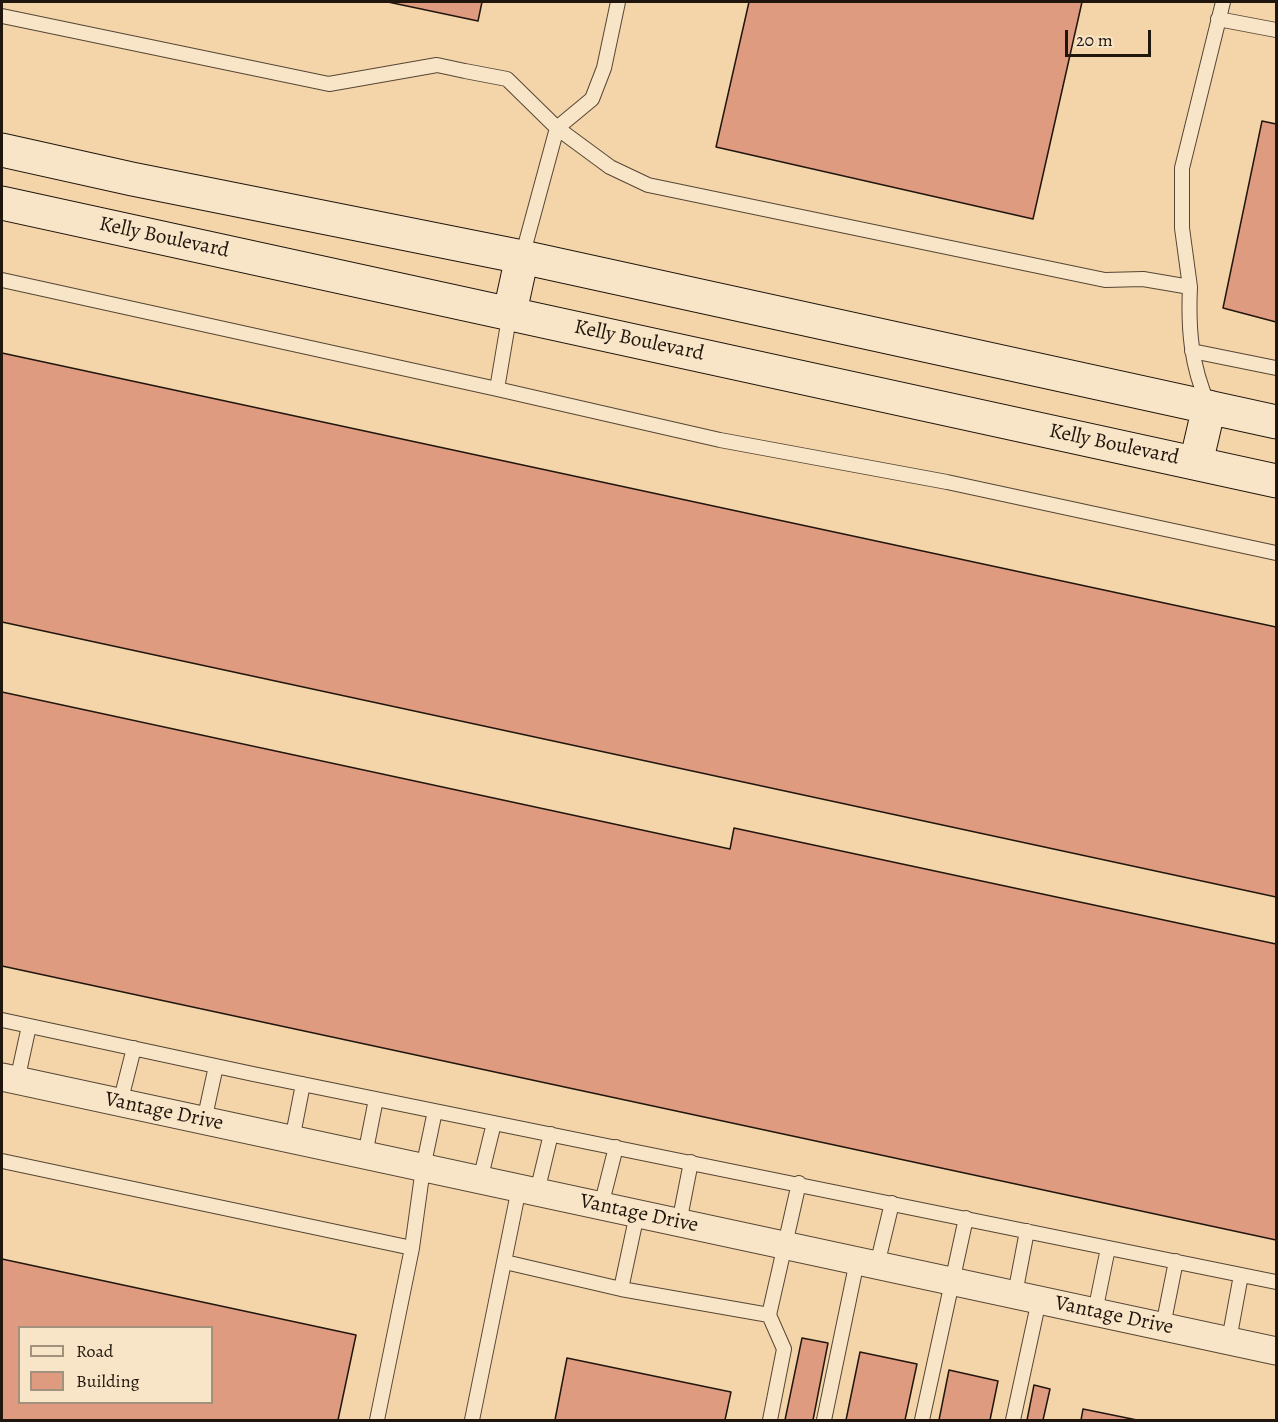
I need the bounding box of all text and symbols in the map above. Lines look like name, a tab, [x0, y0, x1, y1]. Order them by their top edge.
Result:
scale bar	[1068, 18, 1154, 56]
text: 20 m	[1076, 28, 1113, 52]
street label: Kelly Boulevard	[97, 212, 231, 264]
street label: Kelly Boulevard	[572, 315, 706, 367]
street label: Kelly Boulevard	[1047, 419, 1181, 471]
street label: Vantage Drive	[103, 1087, 225, 1137]
street label: Vantage Drive	[578, 1189, 700, 1239]
street label: Vantage Drive	[1053, 1291, 1175, 1341]
legend	[18, 1326, 213, 1404]
text: Road	[76, 1339, 113, 1363]
text: Building	[76, 1369, 140, 1393]

